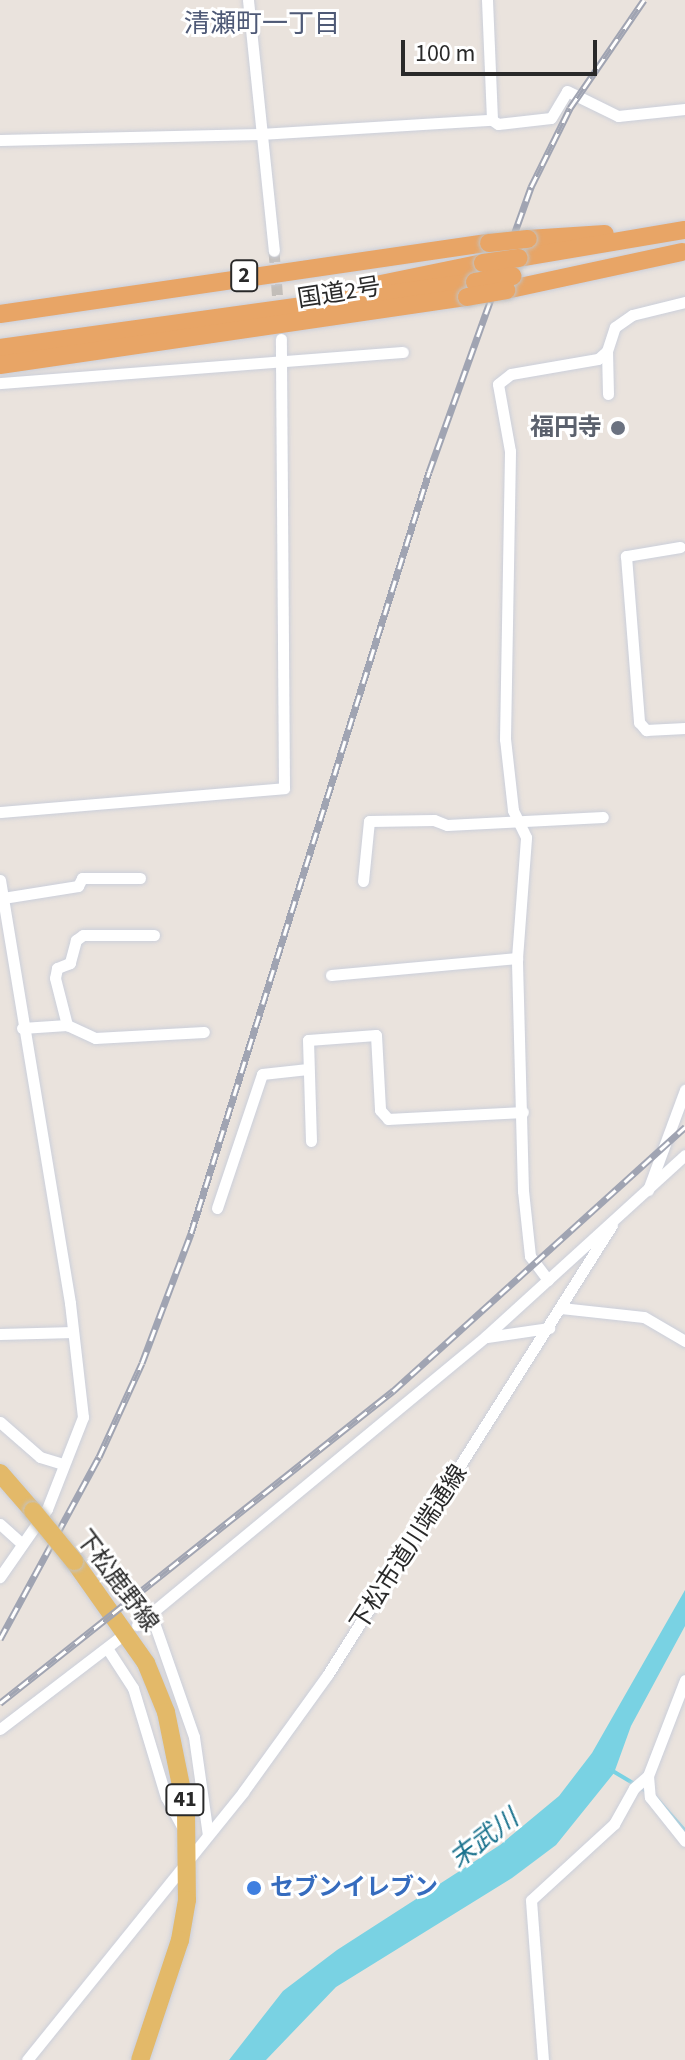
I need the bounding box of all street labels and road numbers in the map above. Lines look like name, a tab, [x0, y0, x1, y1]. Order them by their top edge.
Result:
road number: 2	[230, 258, 258, 294]
street label: 国道2号	[295, 272, 383, 314]
street label: 下松市道川端通線	[345, 1460, 473, 1636]
street label: 下松鹿野線	[69, 1524, 165, 1638]
road number: 41	[165, 1782, 205, 1818]

